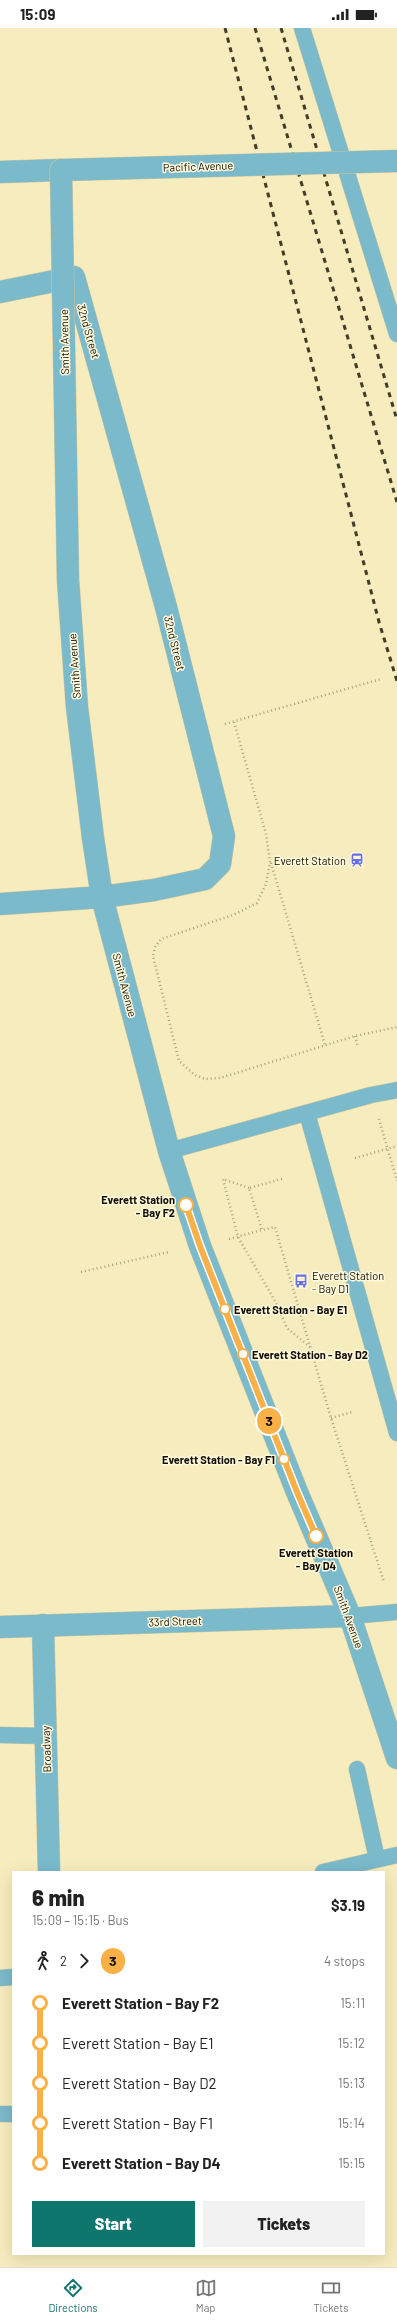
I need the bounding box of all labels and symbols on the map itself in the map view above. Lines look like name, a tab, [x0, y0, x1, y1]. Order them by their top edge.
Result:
street label: Pacific Avenue	[163, 158, 233, 174]
street label: 32nd Street	[75, 302, 103, 360]
street label: Smith Avenue	[57, 309, 71, 375]
street label: 32nd Street	[162, 614, 188, 672]
street label: Smith Avenue	[65, 633, 83, 699]
station icon: Everett Station	[349, 852, 365, 868]
place label: Everett Station	[274, 854, 346, 867]
street label: Smith Avenue	[110, 952, 140, 1018]
place label: Everett Station - Bay F2	[101, 1193, 175, 1219]
marker: Everett Station - Bay F2	[178, 1197, 194, 1213]
place label: Everett Station - Bay D1	[312, 1269, 384, 1295]
bus stop icon: Everett Station - Bay D1	[293, 1273, 309, 1289]
marker: Everett Station - Bay E1	[219, 1303, 231, 1315]
place label: Everett Station - Bay E1	[234, 1303, 347, 1316]
marker: Everett Station - Bay D2	[237, 1348, 249, 1360]
place label: Everett Station - Bay D2	[252, 1348, 368, 1361]
line badge: 3	[256, 1408, 282, 1434]
place label: Everett Station - Bay F1	[162, 1453, 275, 1466]
marker: Everett Station - Bay F1	[278, 1453, 290, 1465]
marker: Everett Station - Bay D4	[308, 1528, 324, 1544]
place label: Everett Station - Bay D4	[279, 1546, 353, 1572]
street label: Smith Avenue	[332, 1584, 366, 1650]
street label: 33rd Street	[148, 1614, 202, 1628]
street label: Broadway	[39, 1725, 53, 1773]

